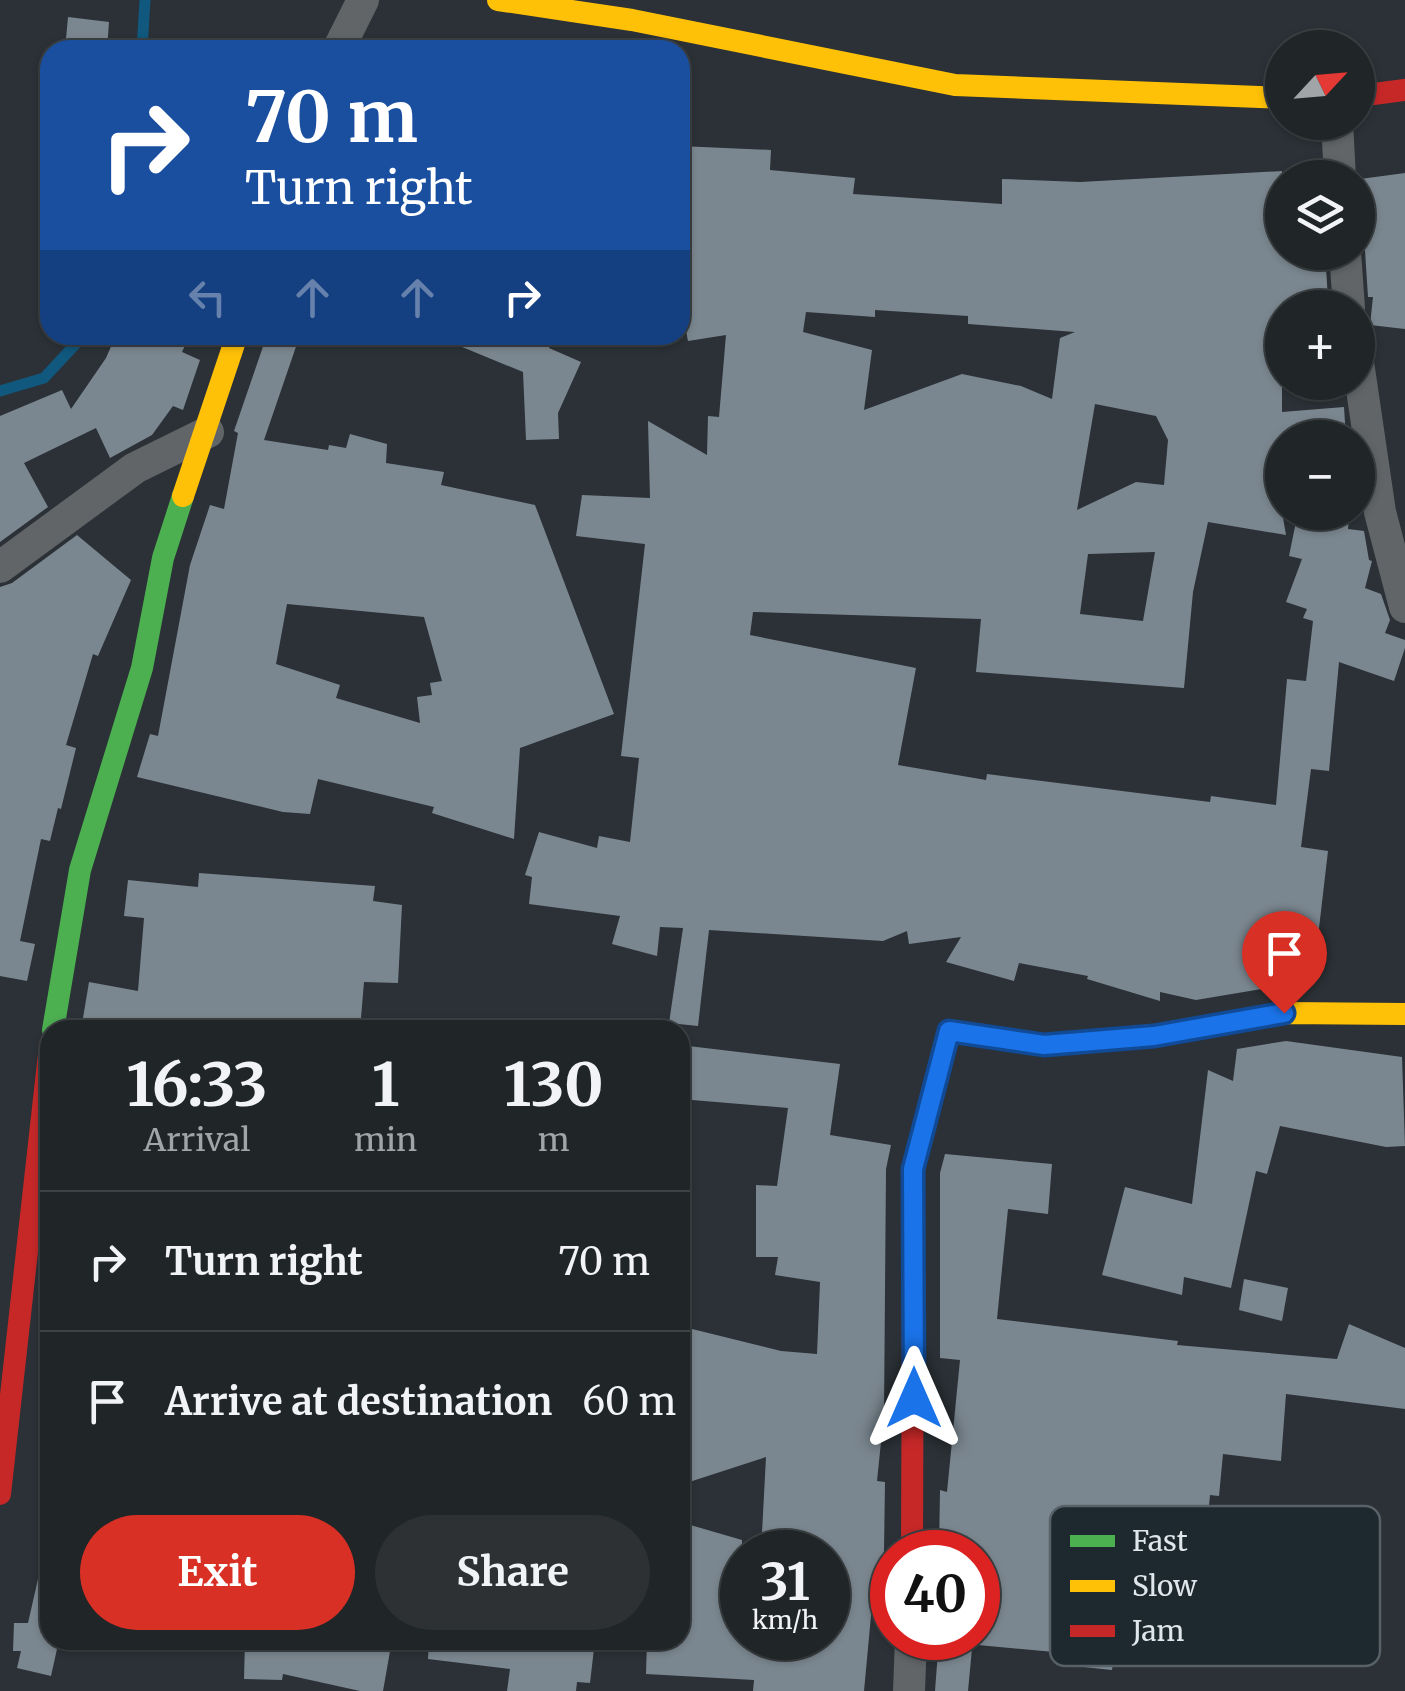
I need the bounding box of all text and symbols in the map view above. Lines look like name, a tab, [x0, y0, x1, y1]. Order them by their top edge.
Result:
north arrow	[1265, 30, 1375, 140]
map controls	[1265, 30, 1375, 530]
text: 70 m	[245, 73, 418, 161]
icon: right	[80, 80, 210, 210]
text: Turn right	[245, 160, 473, 216]
button: layers	[1265, 160, 1375, 270]
icon: left	[180, 270, 235, 325]
icon: ahead	[285, 270, 340, 325]
icon: ahead	[390, 270, 445, 325]
icon: right	[495, 270, 550, 325]
button: +	[1265, 290, 1375, 400]
button: −	[1265, 420, 1375, 530]
pin	[1242, 911, 1327, 1014]
icon: arrive	[1257, 926, 1312, 981]
text: 16:33	[126, 1047, 268, 1122]
text: 1	[372, 1047, 399, 1122]
text: 130	[504, 1047, 604, 1122]
text: Arrival	[144, 1120, 250, 1160]
text: min	[354, 1120, 417, 1160]
text: m	[538, 1120, 569, 1160]
icon: right	[80, 1234, 135, 1289]
text: Turn right	[165, 1238, 363, 1285]
text: 70 m	[558, 1238, 650, 1285]
position arrow	[862, 1346, 966, 1450]
icon: arrive	[80, 1374, 135, 1429]
text: Arrive at destination	[165, 1378, 552, 1425]
text: 60 m	[582, 1378, 676, 1425]
legend	[1050, 1506, 1380, 1666]
button: Exit	[80, 1515, 355, 1630]
button: Share	[375, 1515, 650, 1630]
text: Fast	[1132, 1523, 1188, 1559]
speed limit sign: 40	[870, 1530, 1000, 1660]
text: 31	[760, 1551, 810, 1614]
text: Slow	[1132, 1568, 1197, 1604]
text: km/h	[752, 1604, 818, 1636]
text: Jam	[1131, 1613, 1185, 1649]

